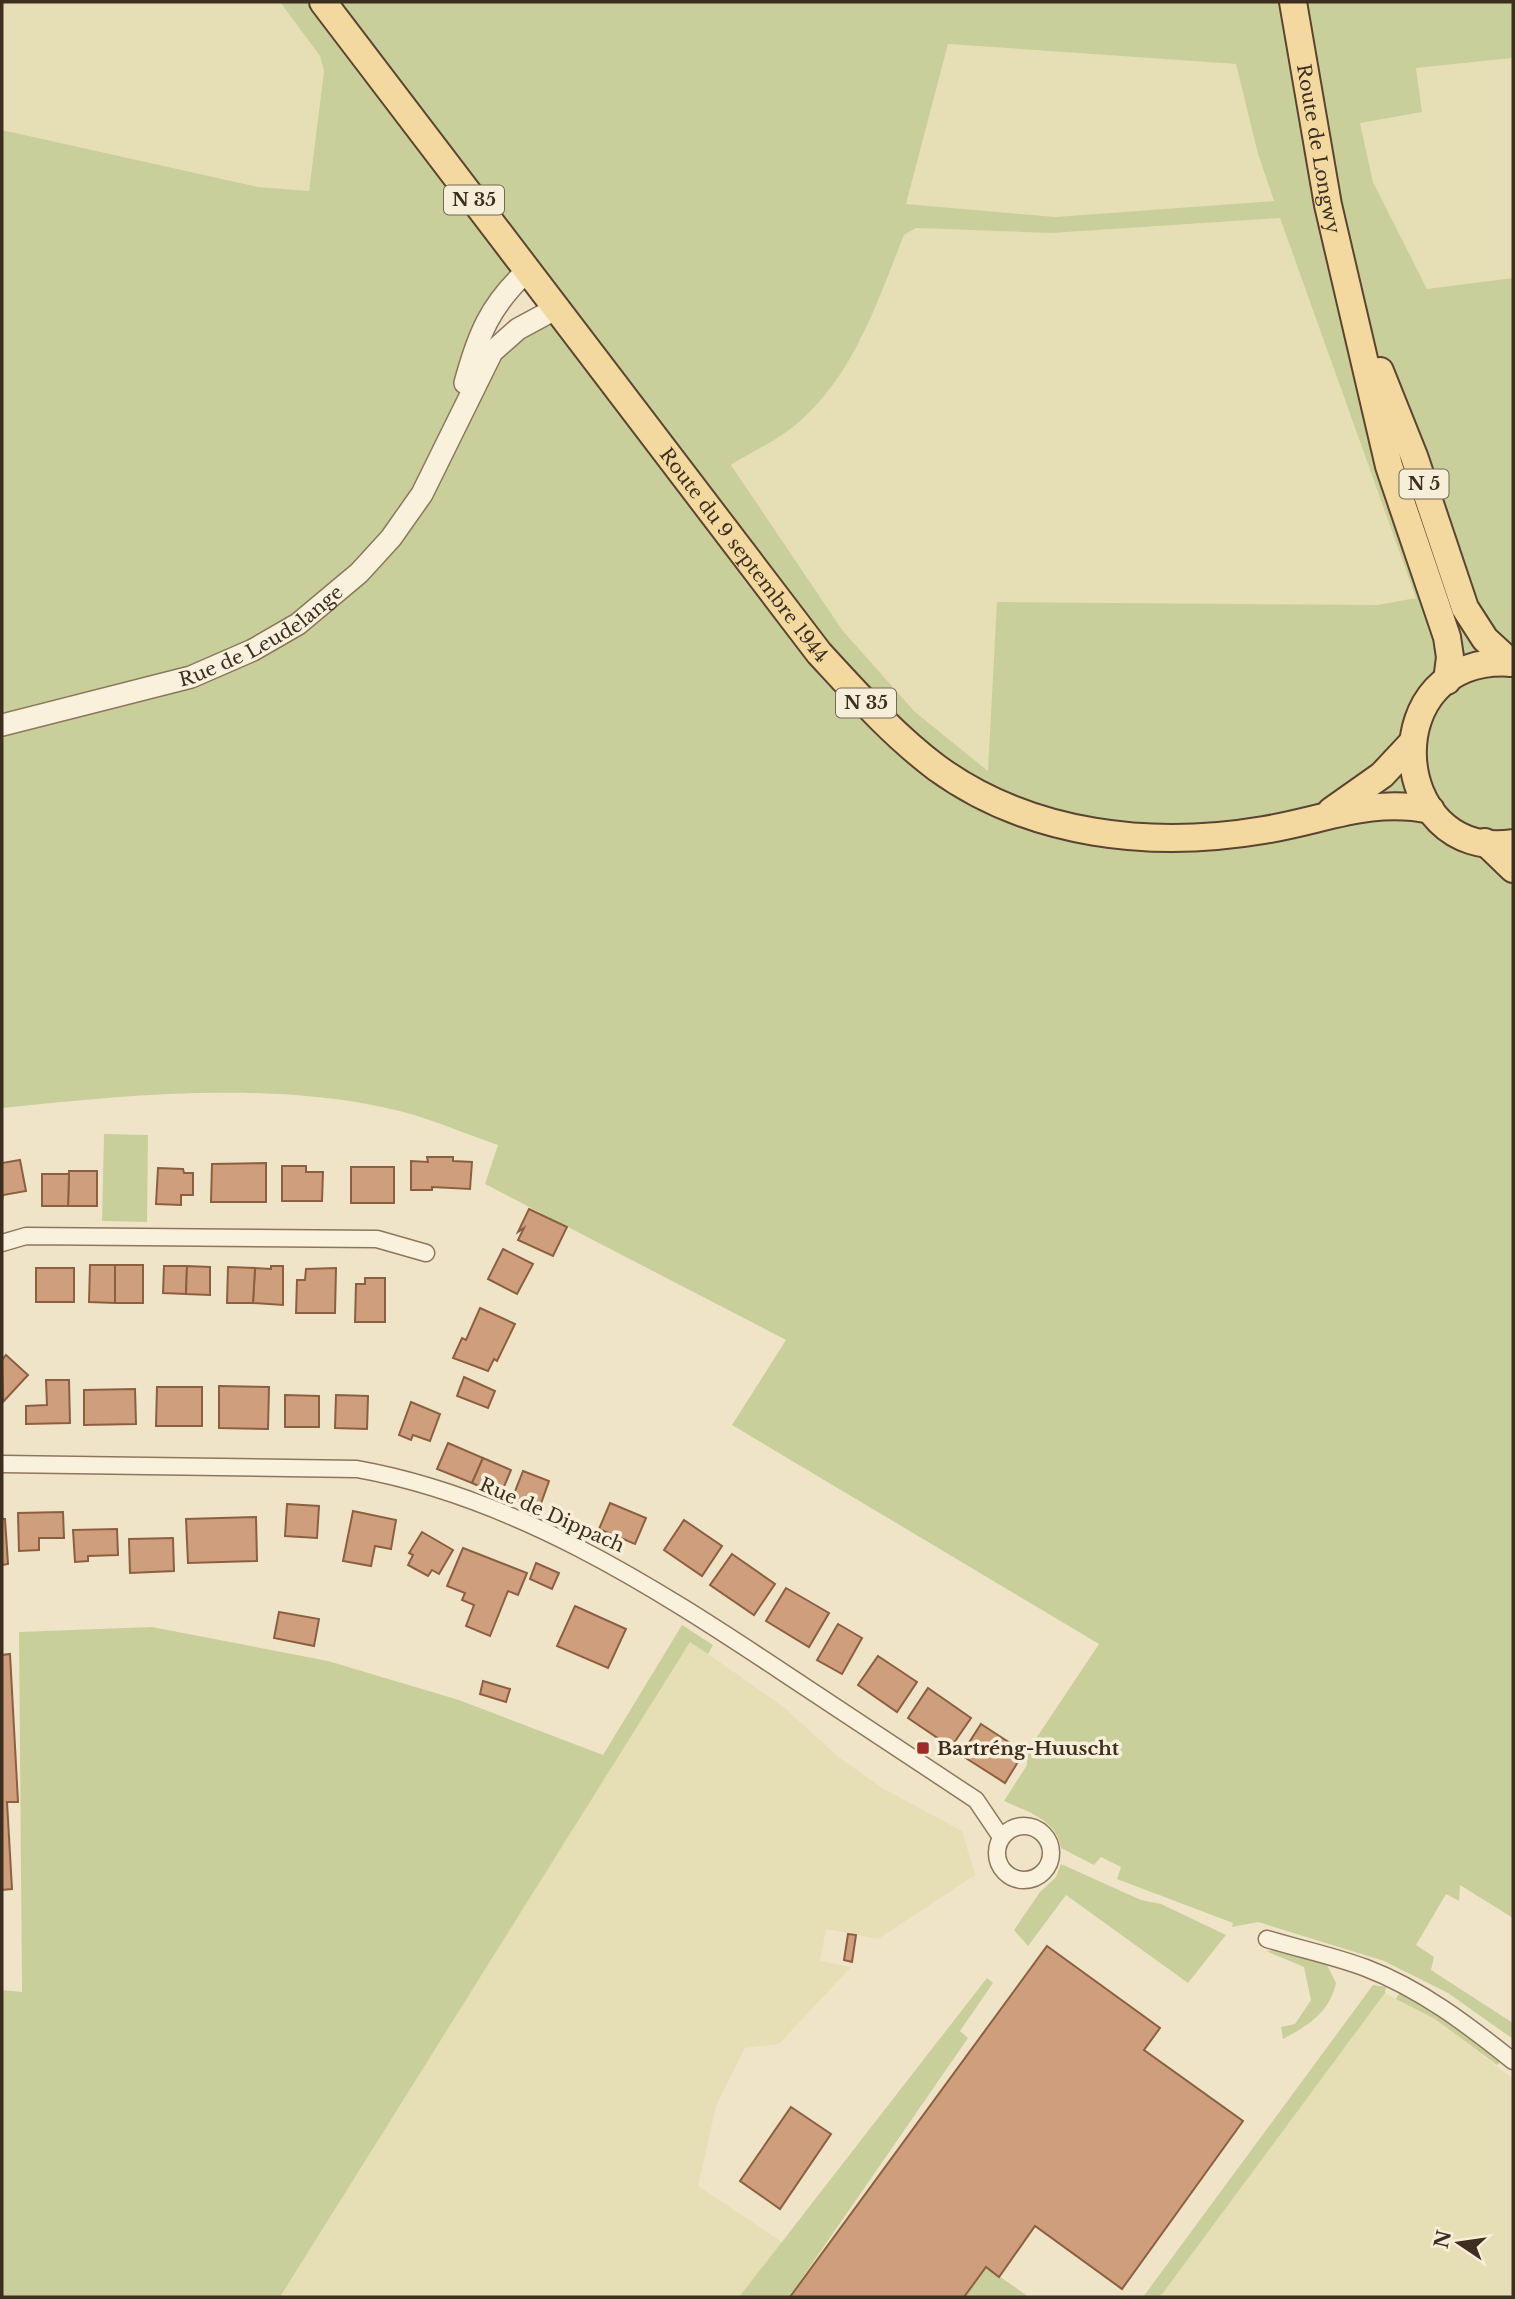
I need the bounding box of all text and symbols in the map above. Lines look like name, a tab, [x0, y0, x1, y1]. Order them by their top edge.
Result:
street label: Route de Longwy	[1292, 62, 1346, 236]
road number: N 35	[444, 186, 504, 215]
street label: Route du 9 septembre 1944	[655, 443, 833, 667]
road number: N 5	[1400, 470, 1448, 498]
street label: Rue de Leudelange	[176, 580, 347, 691]
road number: N 35	[836, 688, 896, 718]
street label: Rue de Dippach	[476, 1473, 628, 1557]
place label: Bartréng-Huuscht	[937, 1737, 1120, 1760]
marker: Bartréng-Huuscht	[915, 1740, 931, 1756]
north arrow	[1424, 2208, 1494, 2278]
text: N	[1430, 2228, 1456, 2251]

